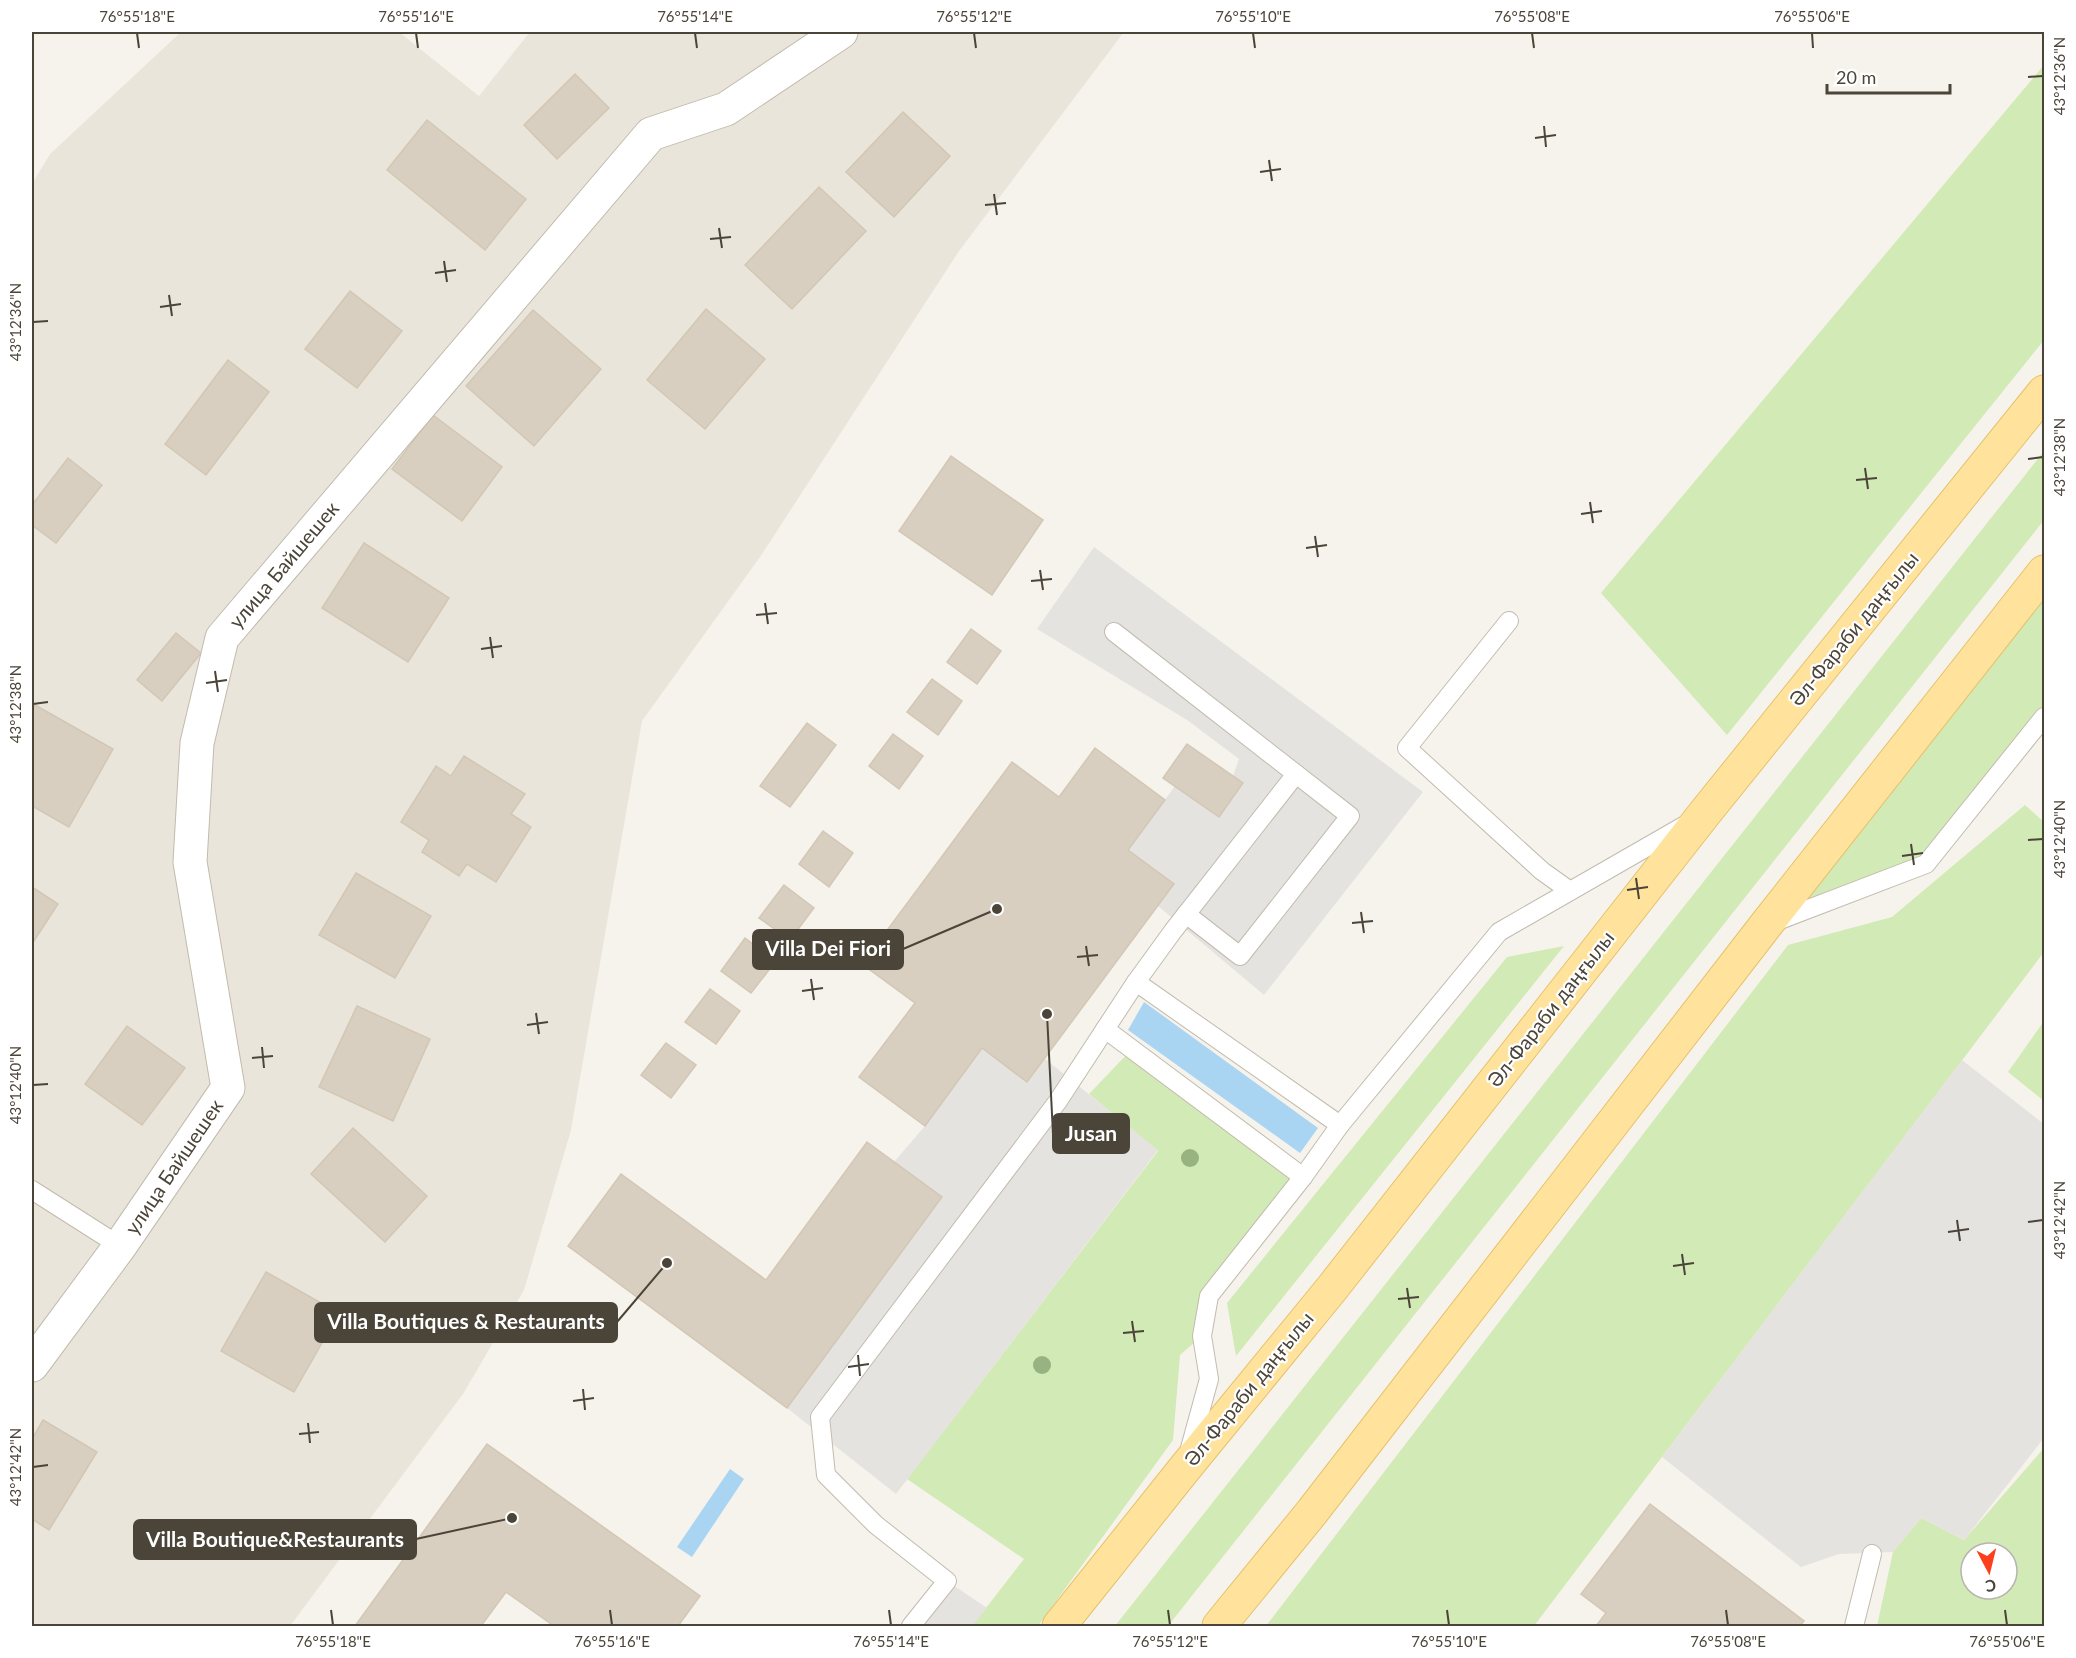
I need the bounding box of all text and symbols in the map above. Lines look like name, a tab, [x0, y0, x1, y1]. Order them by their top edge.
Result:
text: 76°55'18"E	[99, 7, 175, 25]
text: 76°55'16"E	[378, 7, 454, 25]
text: 76°55'14"E	[657, 7, 733, 25]
text: 76°55'12"E	[936, 7, 1012, 25]
text: 76°55'10"E	[1215, 7, 1291, 25]
text: 76°55'08"E	[1494, 7, 1570, 25]
text: 76°55'06"E	[1774, 7, 1850, 25]
text: 43°12'36"N	[2050, 37, 2068, 115]
scale bar	[1827, 57, 1950, 95]
text: 20 m	[1836, 66, 1876, 88]
text: 43°12'36"N	[6, 283, 24, 361]
text: 43°12'38"N	[2050, 418, 2068, 496]
street label: улица Байшешек	[223, 496, 344, 633]
street label: Әл-Фараби даңғылы	[1784, 546, 1923, 710]
text: 43°12'38"N	[6, 665, 24, 743]
text: 43°12'40"N	[2050, 800, 2068, 878]
street label: Әл-Фараби даңғылы	[1482, 926, 1619, 1091]
callout: Villa Dei Fiori	[753, 930, 903, 969]
text: Villa Dei Fiori	[764, 935, 891, 960]
text: 43°12'40"N	[6, 1046, 24, 1124]
street label: улица Байшешек	[119, 1094, 228, 1239]
callout: Jusan	[1053, 1114, 1129, 1153]
text: Jusan	[1065, 1120, 1117, 1145]
text: 43°12'42"N	[2050, 1181, 2068, 1259]
callout: Villa Boutiques & Restaurants	[315, 1303, 617, 1342]
street label: Әл-Фараби даңғылы	[1179, 1306, 1318, 1470]
text: Villa Boutiques & Restaurants	[326, 1308, 605, 1333]
text: 43°12'42"N	[6, 1428, 24, 1506]
callout: Villa Boutique&Restaurants	[134, 1520, 416, 1559]
text: Villa Boutique&Restaurants	[145, 1526, 404, 1551]
north arrow	[1959, 1541, 2019, 1601]
text: С	[1984, 1576, 1997, 1597]
text: 76°55'18"E	[295, 1632, 371, 1650]
text: 76°55'16"E	[574, 1632, 650, 1650]
text: 76°55'14"E	[853, 1632, 929, 1650]
text: 76°55'12"E	[1132, 1632, 1208, 1650]
text: 76°55'10"E	[1411, 1632, 1487, 1650]
text: 76°55'08"E	[1690, 1632, 1766, 1650]
text: 76°55'06"E	[1969, 1632, 2045, 1650]

